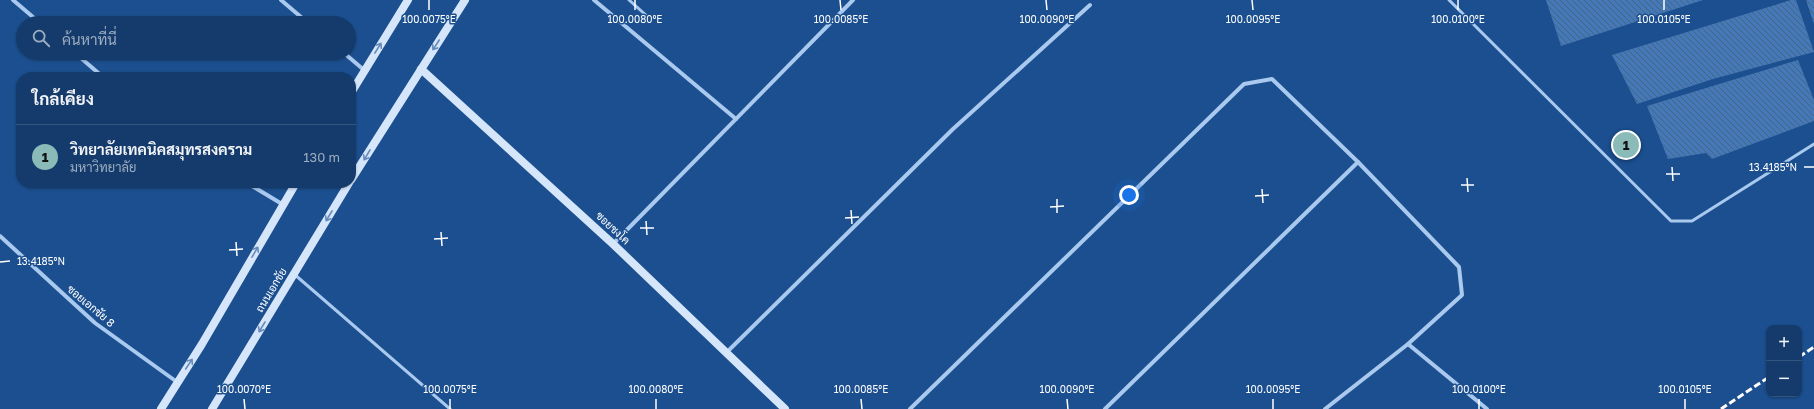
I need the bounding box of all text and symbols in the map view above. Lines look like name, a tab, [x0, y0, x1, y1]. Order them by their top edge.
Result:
text: 100.0075°E	[402, 13, 456, 25]
text: 100.0080°E	[608, 13, 662, 25]
text: 100.0085°E	[814, 13, 868, 25]
text: 100.0090°E	[1020, 13, 1074, 25]
text: 100.0095°E	[1226, 13, 1280, 25]
text: 100.0100°E	[1431, 13, 1485, 25]
text: 100.0105°E	[1637, 13, 1691, 25]
search box	[16, 16, 356, 60]
icon: search	[30, 27, 52, 49]
text: ค้นหาที่นี่	[62, 30, 117, 48]
one-way arrow	[432, 39, 440, 50]
one-way arrow	[374, 42, 382, 54]
text: ใกล้เคียง	[32, 88, 94, 109]
pin: 1	[1613, 130, 1639, 160]
text: วิทยาลัยเทคนิคสมุทรสงคราม	[70, 140, 252, 158]
text: 1	[42, 149, 48, 165]
text: 130 m	[303, 149, 340, 165]
one-way arrow	[362, 149, 370, 161]
text: มหาวิทยาลัย	[70, 159, 136, 175]
text: 13.4185°N	[1749, 161, 1797, 173]
your location	[1119, 185, 1139, 205]
street label: ซอยชงโค	[594, 208, 634, 247]
one-way arrow	[325, 210, 333, 221]
one-way arrow	[251, 246, 259, 258]
text: 13.4185°N	[17, 255, 65, 267]
street label: ถนนเอกชัย	[252, 265, 289, 314]
street label: ซอยเอกชัย 8	[65, 282, 118, 329]
one-way arrow	[257, 321, 265, 333]
map controls	[1766, 325, 1802, 397]
button: +	[1766, 325, 1802, 361]
one-way arrow	[185, 359, 193, 370]
button: −	[1766, 361, 1802, 397]
text: 100.0070°E	[217, 383, 271, 395]
text: 100.0075°E	[423, 383, 477, 395]
text: 100.0080°E	[629, 383, 683, 395]
text: 100.0085°E	[834, 383, 888, 395]
text: 100.0090°E	[1040, 383, 1094, 395]
text: 100.0095°E	[1246, 383, 1300, 395]
text: 100.0100°E	[1452, 383, 1506, 395]
text: 100.0105°E	[1658, 383, 1712, 395]

